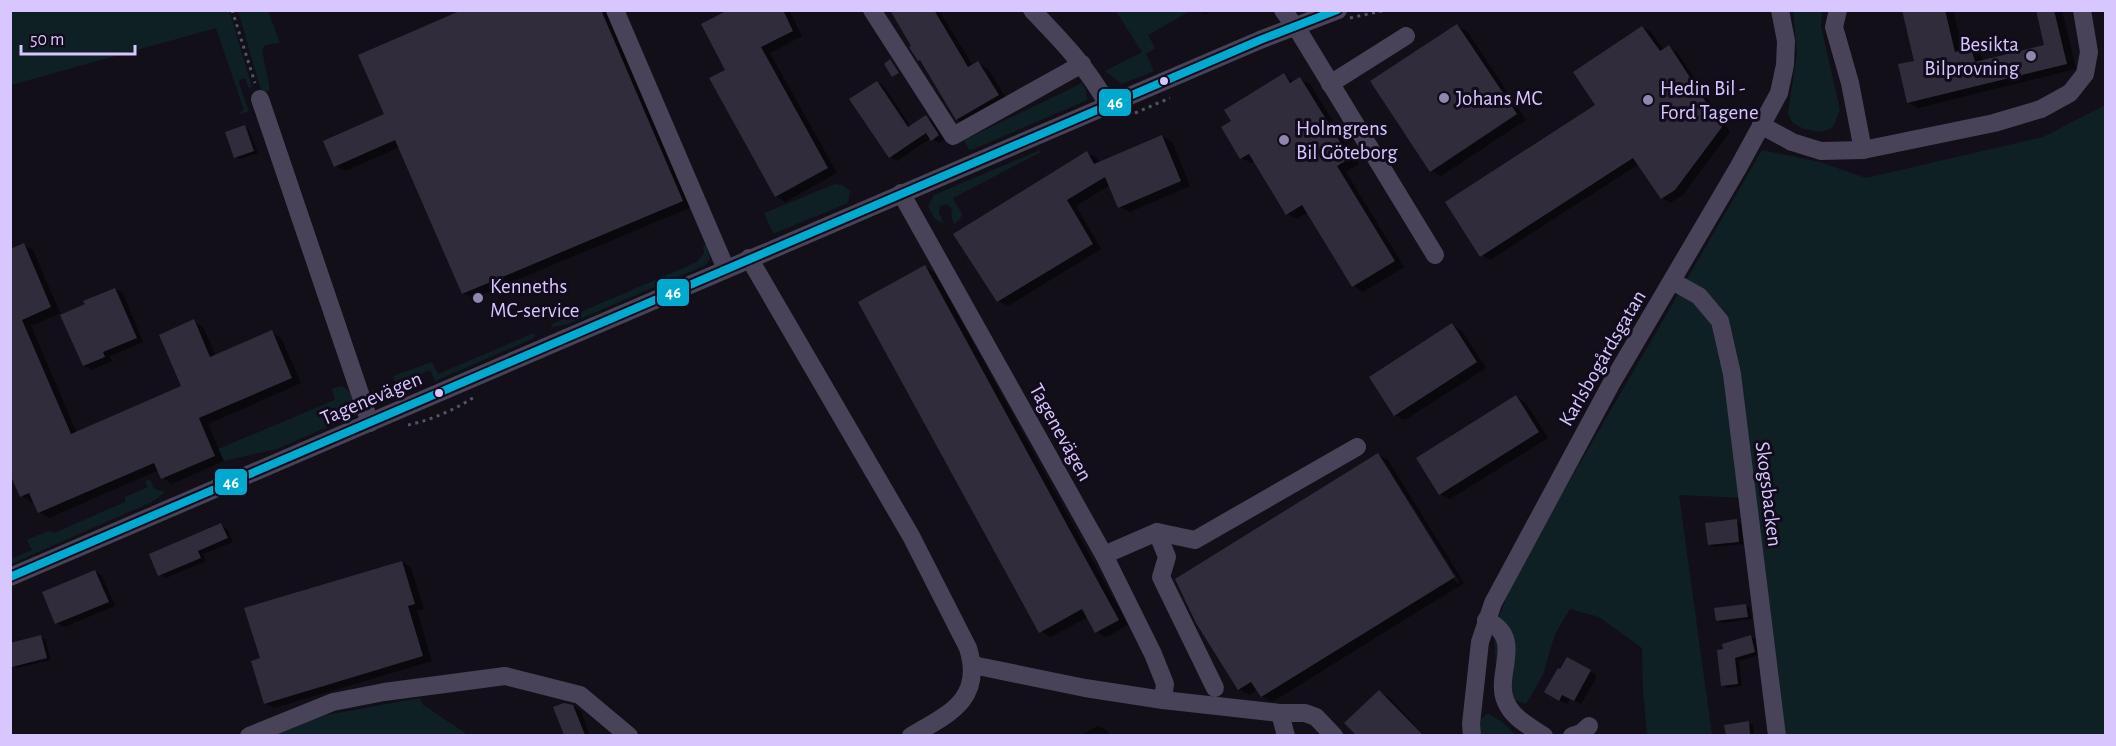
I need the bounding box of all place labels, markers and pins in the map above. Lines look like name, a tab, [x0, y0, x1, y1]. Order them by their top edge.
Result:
place label: Besikta Bilprovning	[1924, 34, 2020, 79]
marker: Besikta Bilprovning	[2024, 49, 2038, 63]
unlabelled marker	[1158, 75, 1170, 87]
place label: Hedin Bil - Ford Tagene	[1660, 78, 1759, 123]
place label: Johans MC	[1456, 88, 1542, 109]
marker: Johans MC	[1437, 91, 1451, 105]
marker: Hedin Bil - Ford Tagene	[1641, 93, 1655, 107]
place label: Holmgrens Bil Göteborg	[1296, 118, 1398, 163]
marker: Holmgrens Bil Göteborg	[1277, 133, 1291, 147]
place label: Kenneths MC-service	[490, 276, 580, 321]
marker: Kenneths MC-service	[471, 291, 485, 305]
unlabelled marker	[433, 387, 445, 399]

